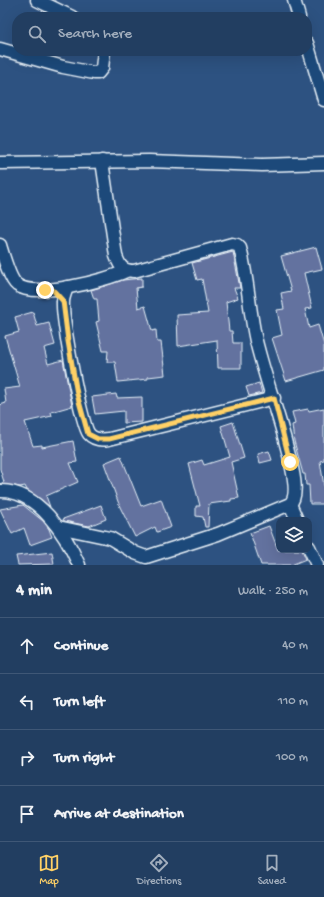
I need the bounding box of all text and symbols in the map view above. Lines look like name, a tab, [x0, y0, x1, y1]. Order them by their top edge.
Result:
search box	[12, 12, 312, 56]
icon: search	[26, 23, 48, 45]
text: Search here	[58, 25, 132, 43]
route end	[36, 281, 54, 299]
route start	[281, 453, 299, 471]
map controls	[276, 517, 312, 553]
button: layers	[276, 517, 312, 553]
text: 4 min	[16, 581, 52, 601]
text: Walk · 250 m	[238, 584, 308, 599]
icon: ahead	[16, 635, 38, 657]
text: Continue	[54, 637, 108, 655]
text: 40 m	[282, 638, 308, 653]
icon: left	[16, 691, 38, 713]
text: Turn left	[54, 693, 105, 711]
text: 110 m	[278, 694, 308, 709]
icon: right	[16, 747, 38, 769]
text: Turn right	[54, 749, 114, 767]
text: 100 m	[276, 750, 308, 765]
icon: arrive	[16, 803, 38, 825]
text: Arrive at destination	[54, 805, 184, 823]
tab: Map	[38, 852, 60, 888]
tab: Directions	[137, 852, 181, 888]
tab: Saved	[258, 852, 286, 888]

